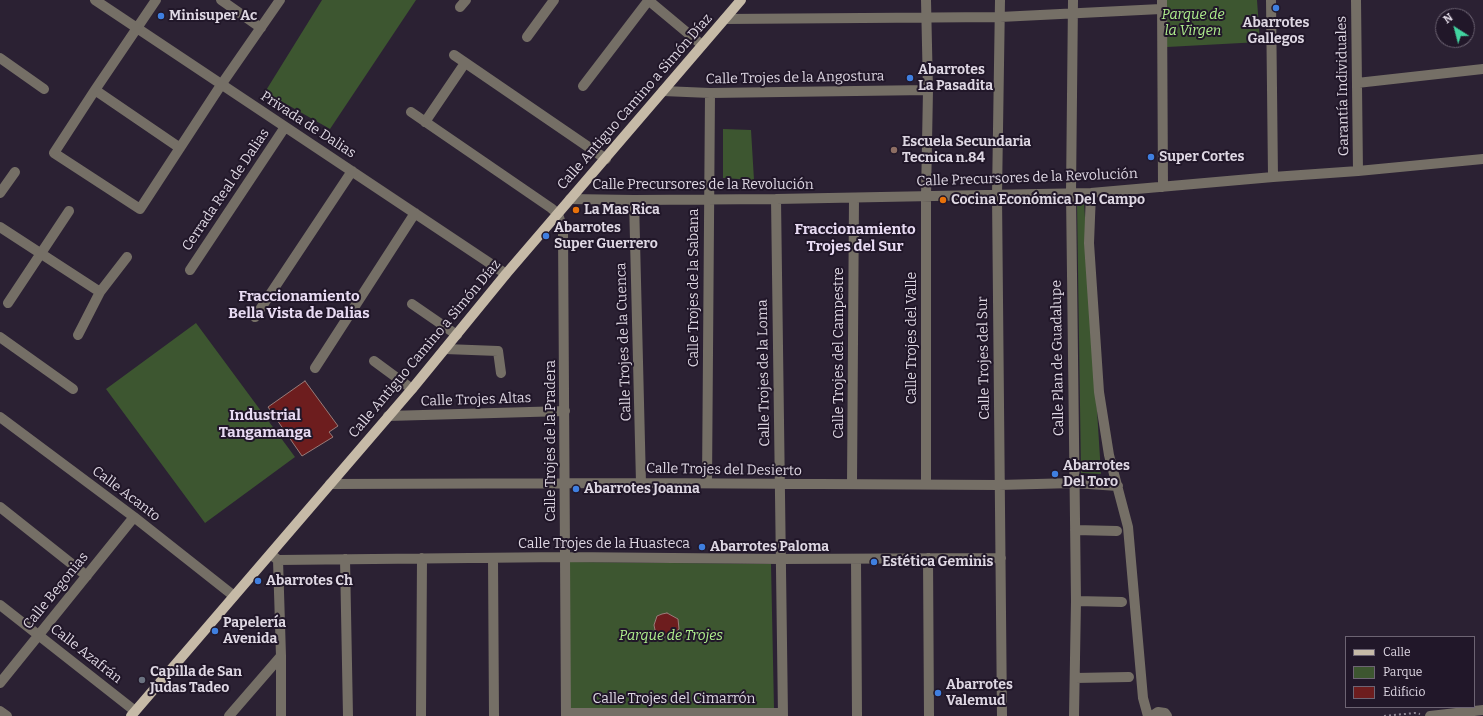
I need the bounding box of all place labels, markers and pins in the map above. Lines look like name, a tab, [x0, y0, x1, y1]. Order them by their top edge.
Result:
marker: Abarrotes Gallegos	[1271, 3, 1281, 13]
place label: Minisuper Ac	[169, 8, 257, 24]
marker: Minisuper Ac	[156, 11, 166, 21]
place label: Abarrotes Gallegos	[1243, 15, 1309, 48]
place label: Abarrotes La Pasadita	[918, 62, 993, 94]
marker: Abarrotes La Pasadita	[905, 73, 915, 83]
place label: Escuela Secundaria Tecnica n.84	[902, 134, 1031, 166]
marker: Escuela Secundaria Tecnica n.84	[889, 145, 899, 155]
place label: Super Cortes	[1159, 149, 1244, 165]
marker: Super Cortes	[1146, 152, 1156, 162]
place label: Cocina Económica Del Campo	[951, 192, 1145, 208]
marker: Cocina Económica Del Campo	[938, 195, 948, 205]
place label: La Mas Rica	[584, 202, 660, 218]
marker: La Mas Rica	[571, 205, 581, 215]
place label: Abarrotes Super Guerrero	[554, 220, 658, 252]
marker: Abarrotes Super Guerrero	[541, 231, 551, 241]
place label: Abarrotes Del Toro	[1063, 458, 1130, 490]
marker: Abarrotes Del Toro	[1050, 469, 1060, 479]
place label: Abarrotes Joanna	[584, 481, 700, 497]
marker: Abarrotes Joanna	[571, 484, 581, 494]
place label: Abarrotes Paloma	[710, 539, 829, 555]
marker: Abarrotes Paloma	[697, 542, 707, 552]
place label: Estética Geminis	[882, 554, 993, 570]
marker: Estética Geminis	[869, 557, 879, 567]
place label: Abarrotes Ch	[266, 573, 353, 589]
marker: Abarrotes Ch	[253, 576, 263, 586]
place label: Papelería Avenida	[223, 615, 286, 648]
marker: Papelería Avenida	[210, 626, 220, 636]
place label: Capilla de San Judas Tadeo	[150, 664, 242, 696]
marker: Capilla de San Judas Tadeo	[137, 675, 147, 685]
place label: Abarrotes Valemud	[946, 677, 1013, 710]
marker: Abarrotes Valemud	[933, 688, 943, 698]

